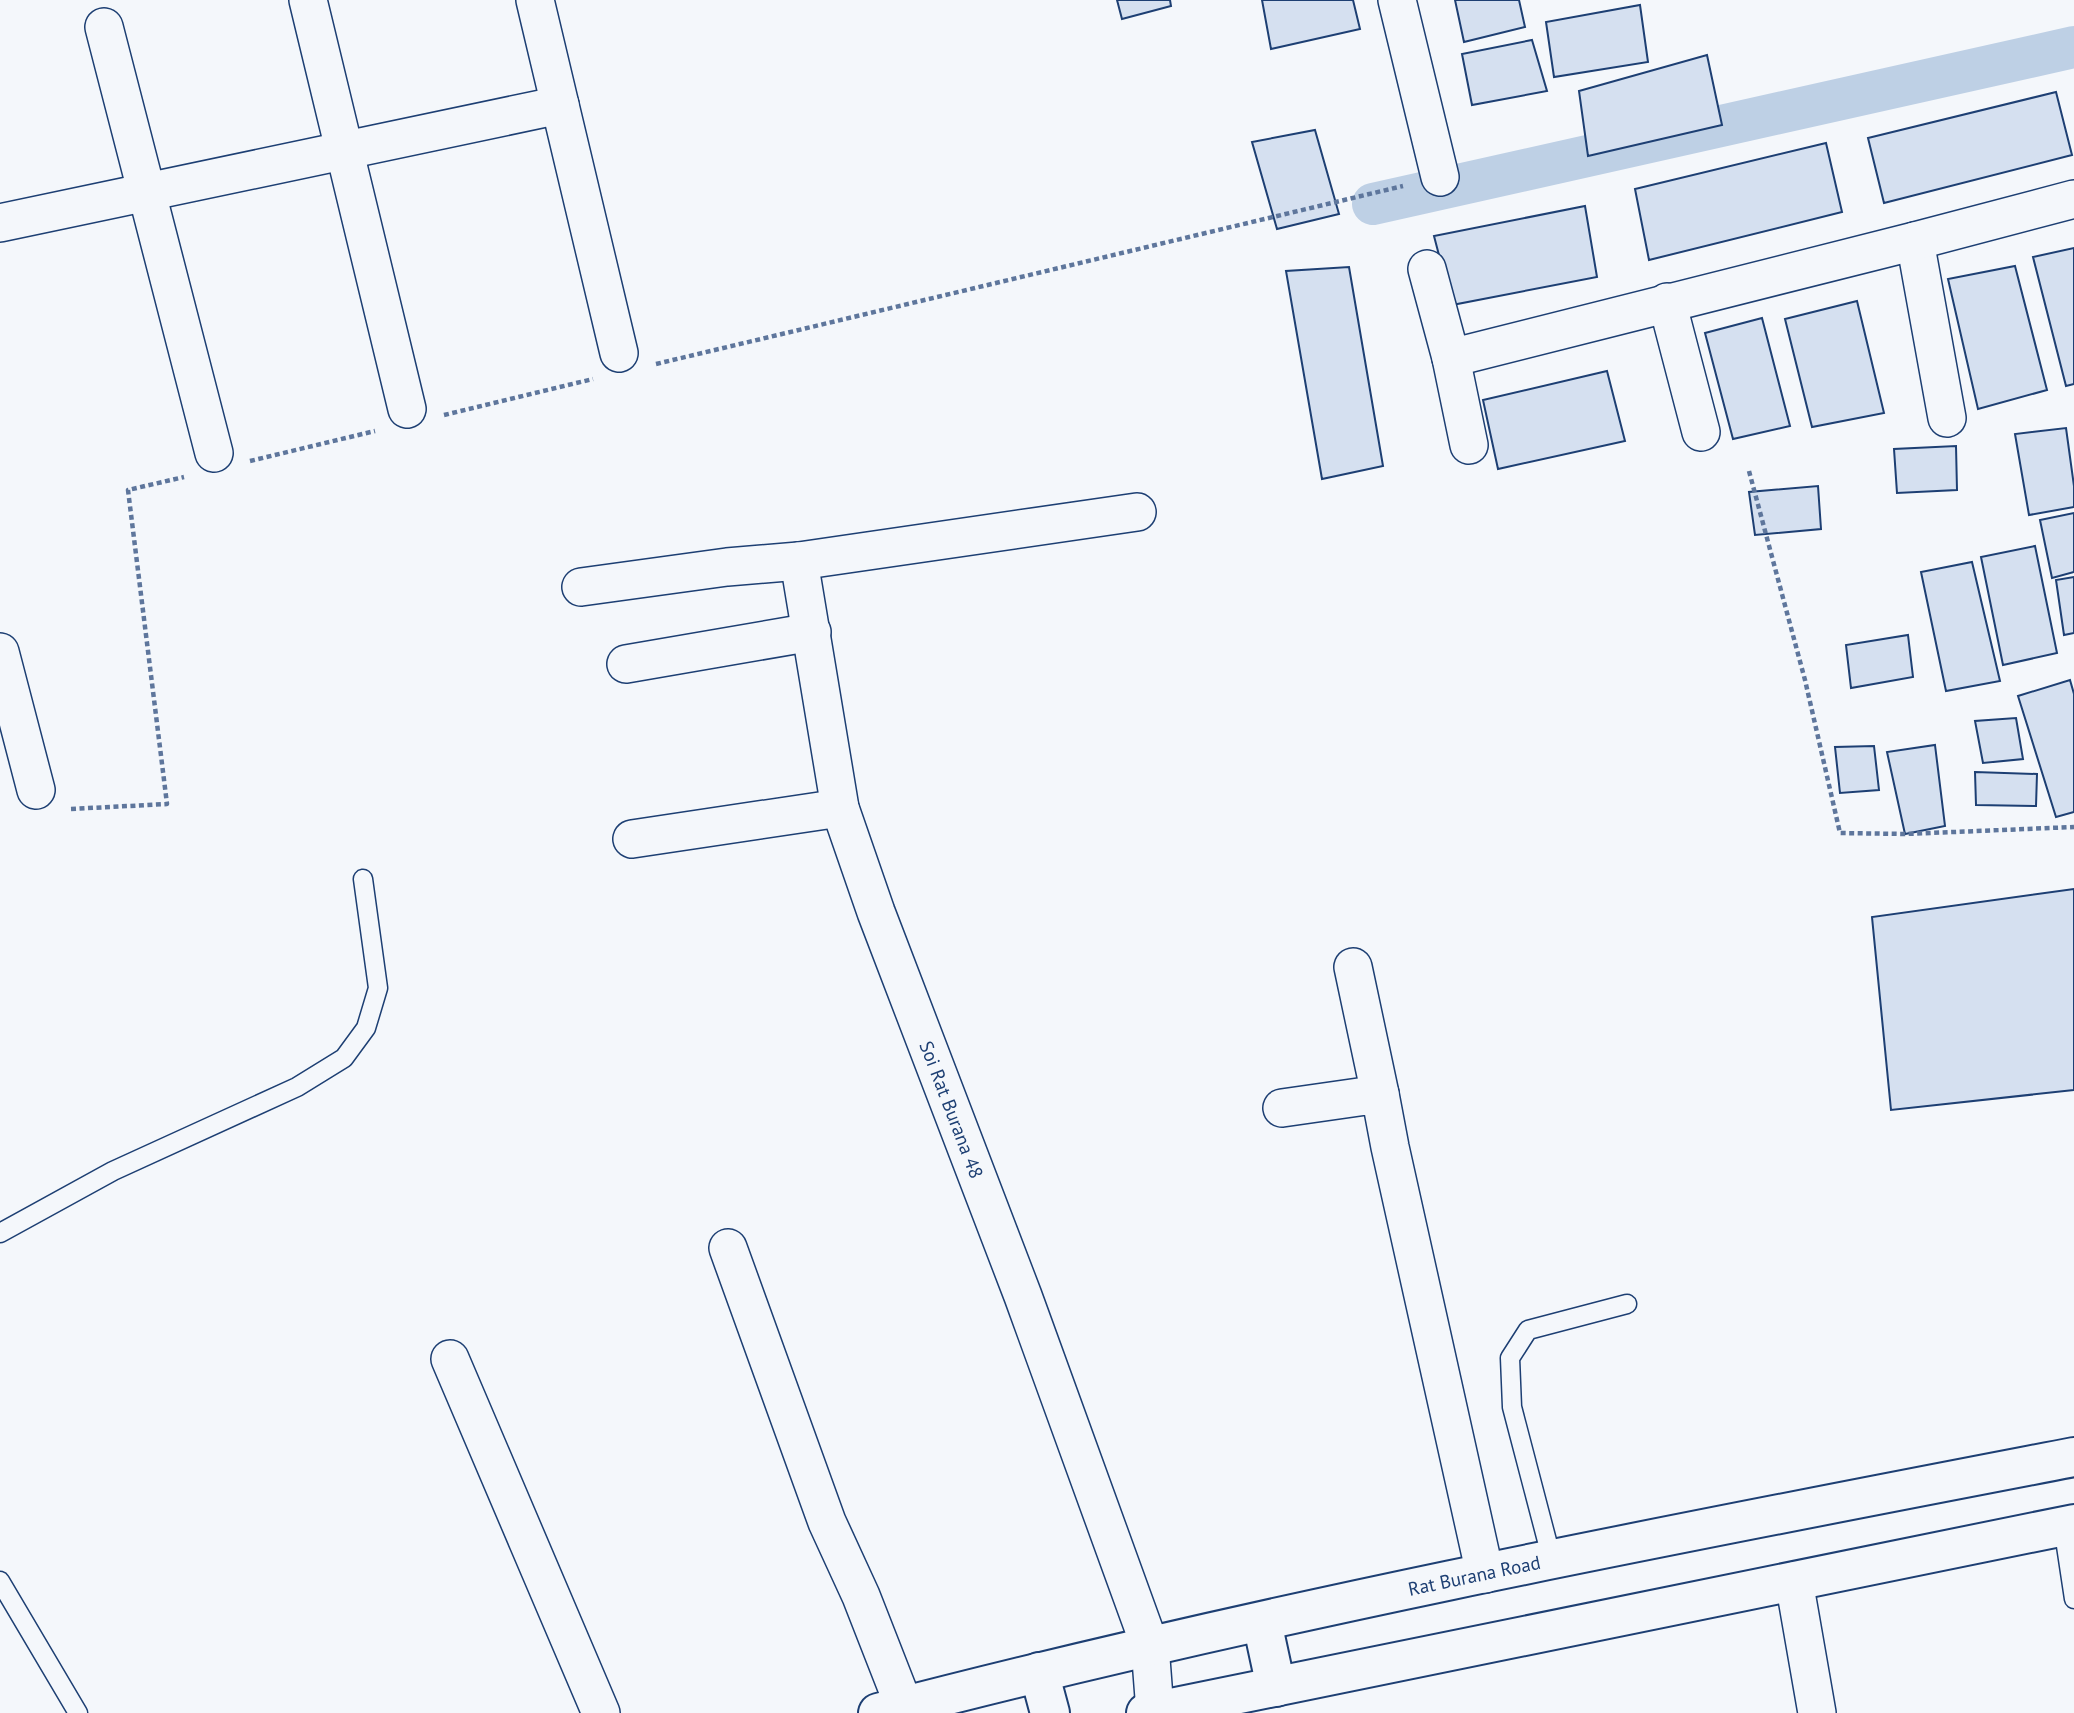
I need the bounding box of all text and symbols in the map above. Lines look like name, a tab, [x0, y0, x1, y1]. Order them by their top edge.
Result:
street label: Soi Rat Burana 48	[914, 1037, 989, 1182]
street label: Rat Burana Road	[1406, 1550, 1543, 1601]

